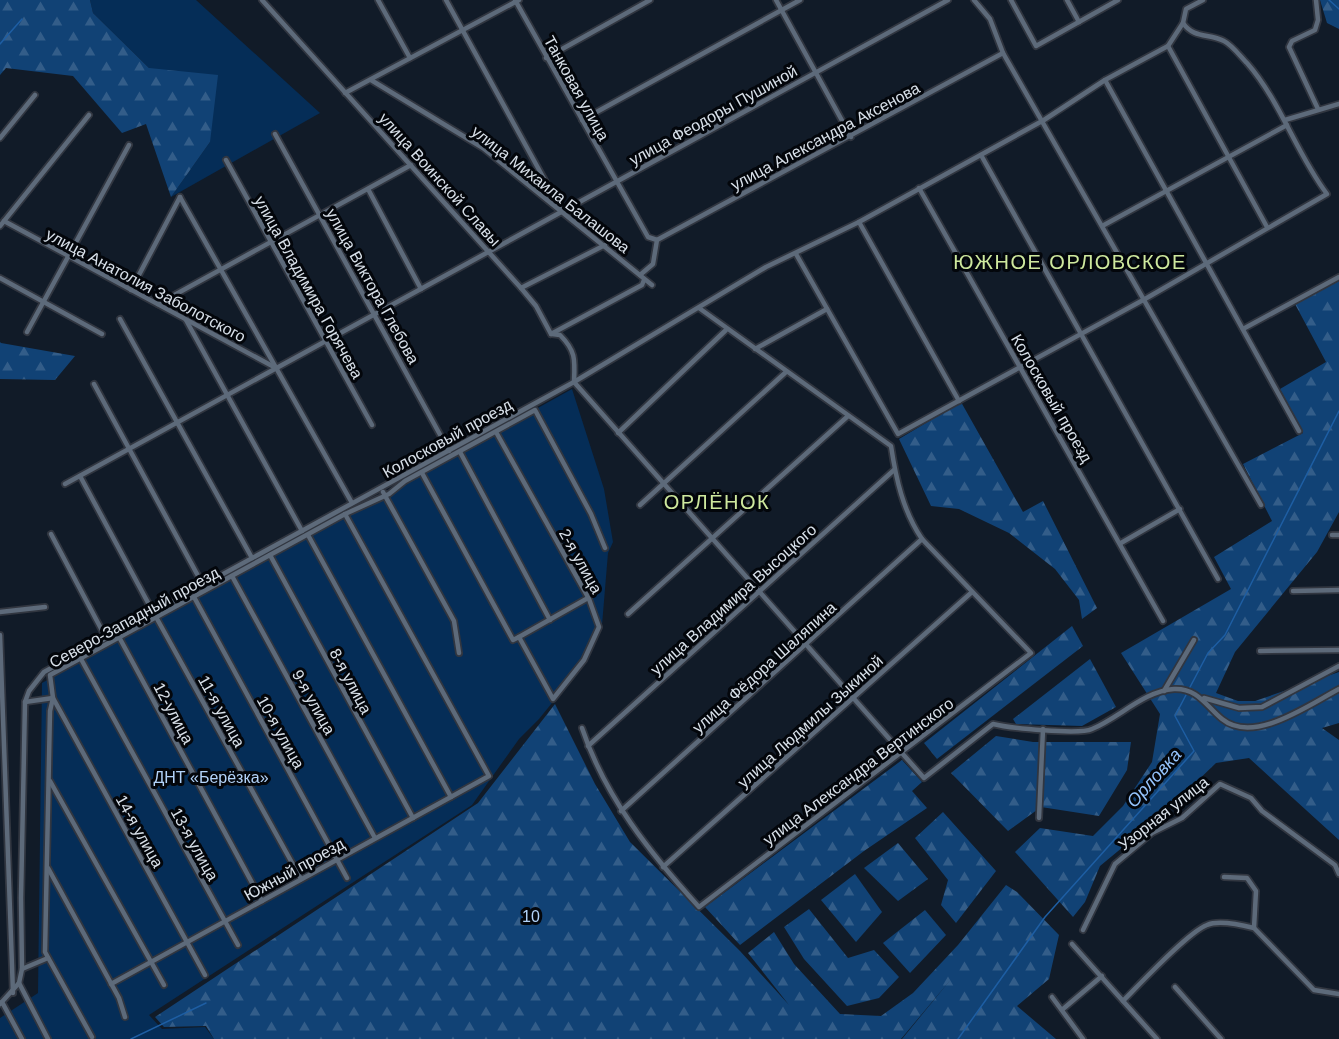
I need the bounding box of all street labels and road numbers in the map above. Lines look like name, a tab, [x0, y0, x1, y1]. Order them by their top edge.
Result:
street label: Танковая улица	[541, 33, 612, 144]
street label: улица Феодоры Пушиной	[626, 62, 800, 169]
street label: улица Александра Аксенова	[728, 79, 923, 194]
street label: улица Воинской Славы	[375, 109, 504, 249]
street label: улица Михаила Балашова	[468, 122, 633, 256]
street label: улица Владимира Горячева	[251, 193, 366, 382]
street label: улица Виктора Глебова	[323, 206, 422, 367]
street label: улица Анатолия Заболотского	[43, 225, 249, 345]
street label: Колосковый проезд	[1008, 331, 1096, 466]
street label: Колосковый проезд	[380, 396, 515, 481]
street label: улица Владимира Высоцкого	[647, 521, 820, 678]
street label: 2-я улица	[556, 526, 605, 597]
street label: Северо-Западный проезд	[46, 563, 223, 671]
street label: улица Фёдора Шаляпина	[689, 598, 840, 736]
street label: 8-я улица	[326, 646, 375, 717]
street label: улица Людмилы Зыкиной	[734, 652, 886, 791]
street label: 9-я улица	[289, 667, 338, 738]
street label: 11-я улица	[195, 673, 248, 750]
street label: 12-улица	[150, 680, 197, 747]
street label: 10-я улица	[254, 693, 307, 772]
street label: улица Александра Вертинского	[760, 694, 957, 848]
street label: Узорная улица	[1115, 773, 1212, 854]
street label: 14-я улица	[113, 792, 166, 871]
street label: 13-я улица	[168, 805, 221, 884]
street label: Южный проезд	[241, 835, 348, 904]

